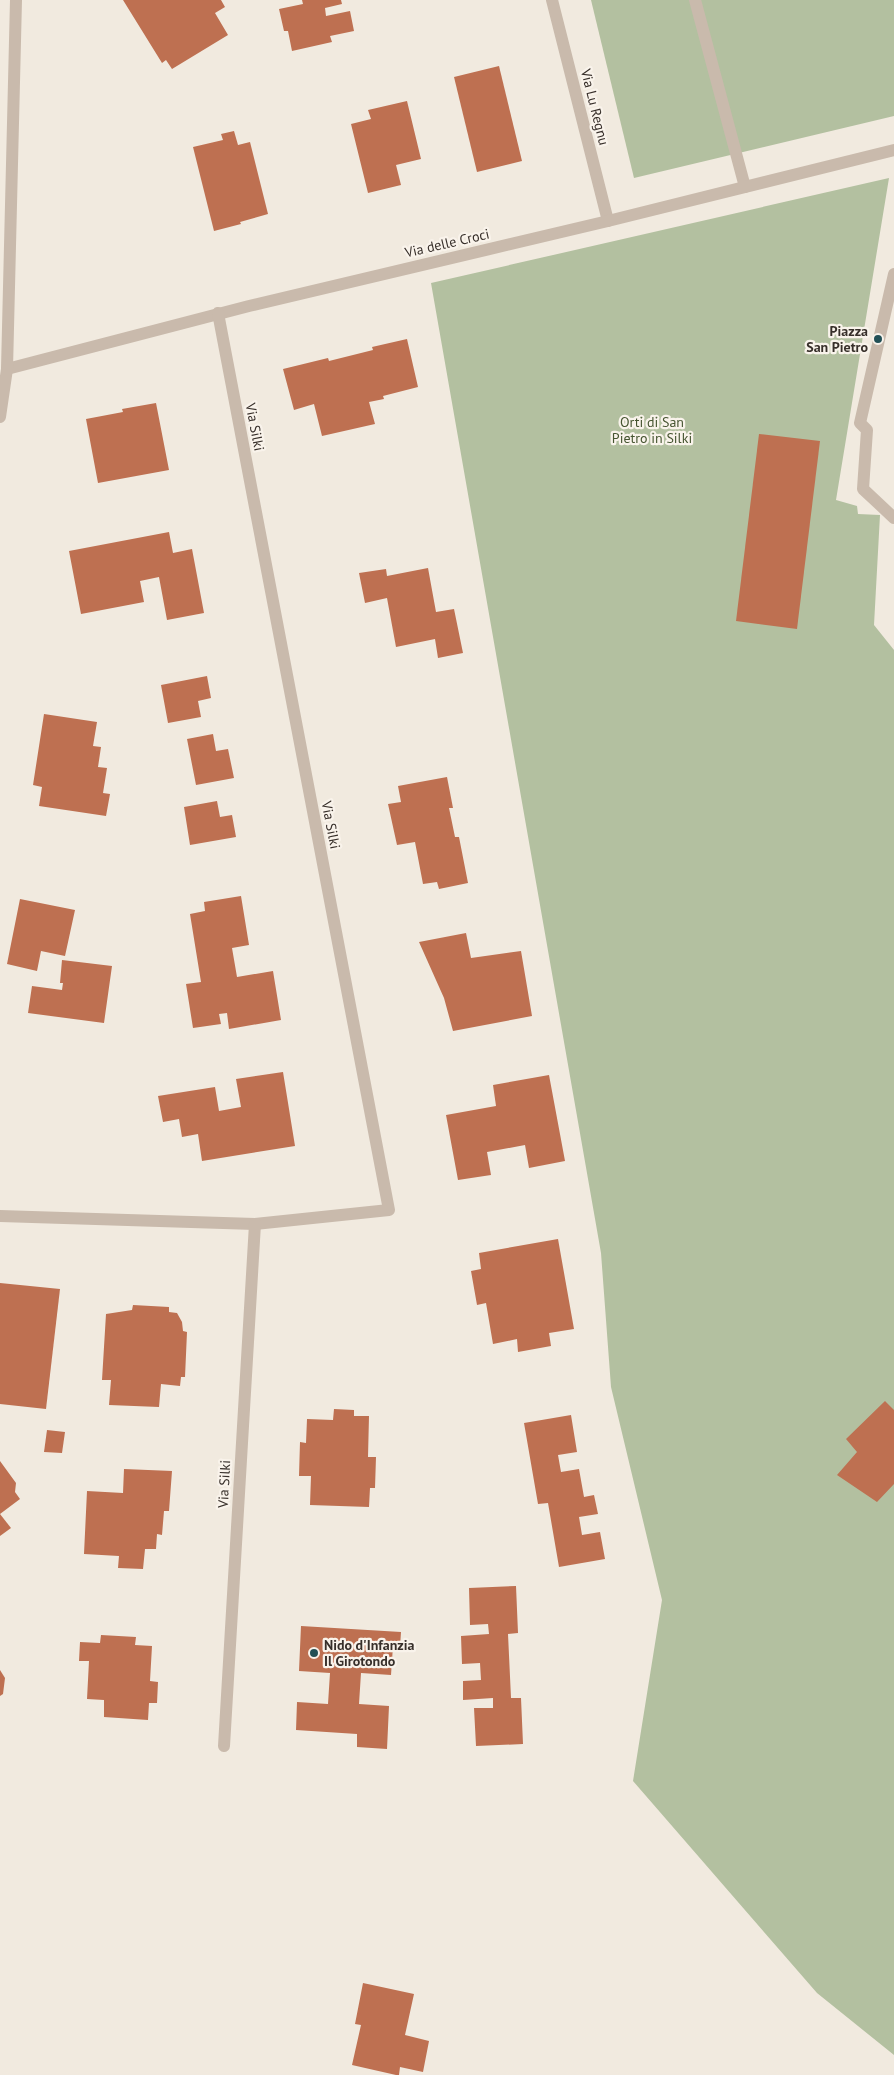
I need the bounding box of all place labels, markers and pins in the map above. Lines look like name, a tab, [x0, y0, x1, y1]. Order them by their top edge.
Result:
place label: Piazza San Pietro	[806, 322, 868, 356]
marker: Piazza San Pietro	[872, 333, 884, 345]
place label: Nido d'Infanzia Il Girotondo	[324, 1636, 415, 1670]
marker: Nido d'Infanzia Il Girotondo	[308, 1647, 320, 1659]

